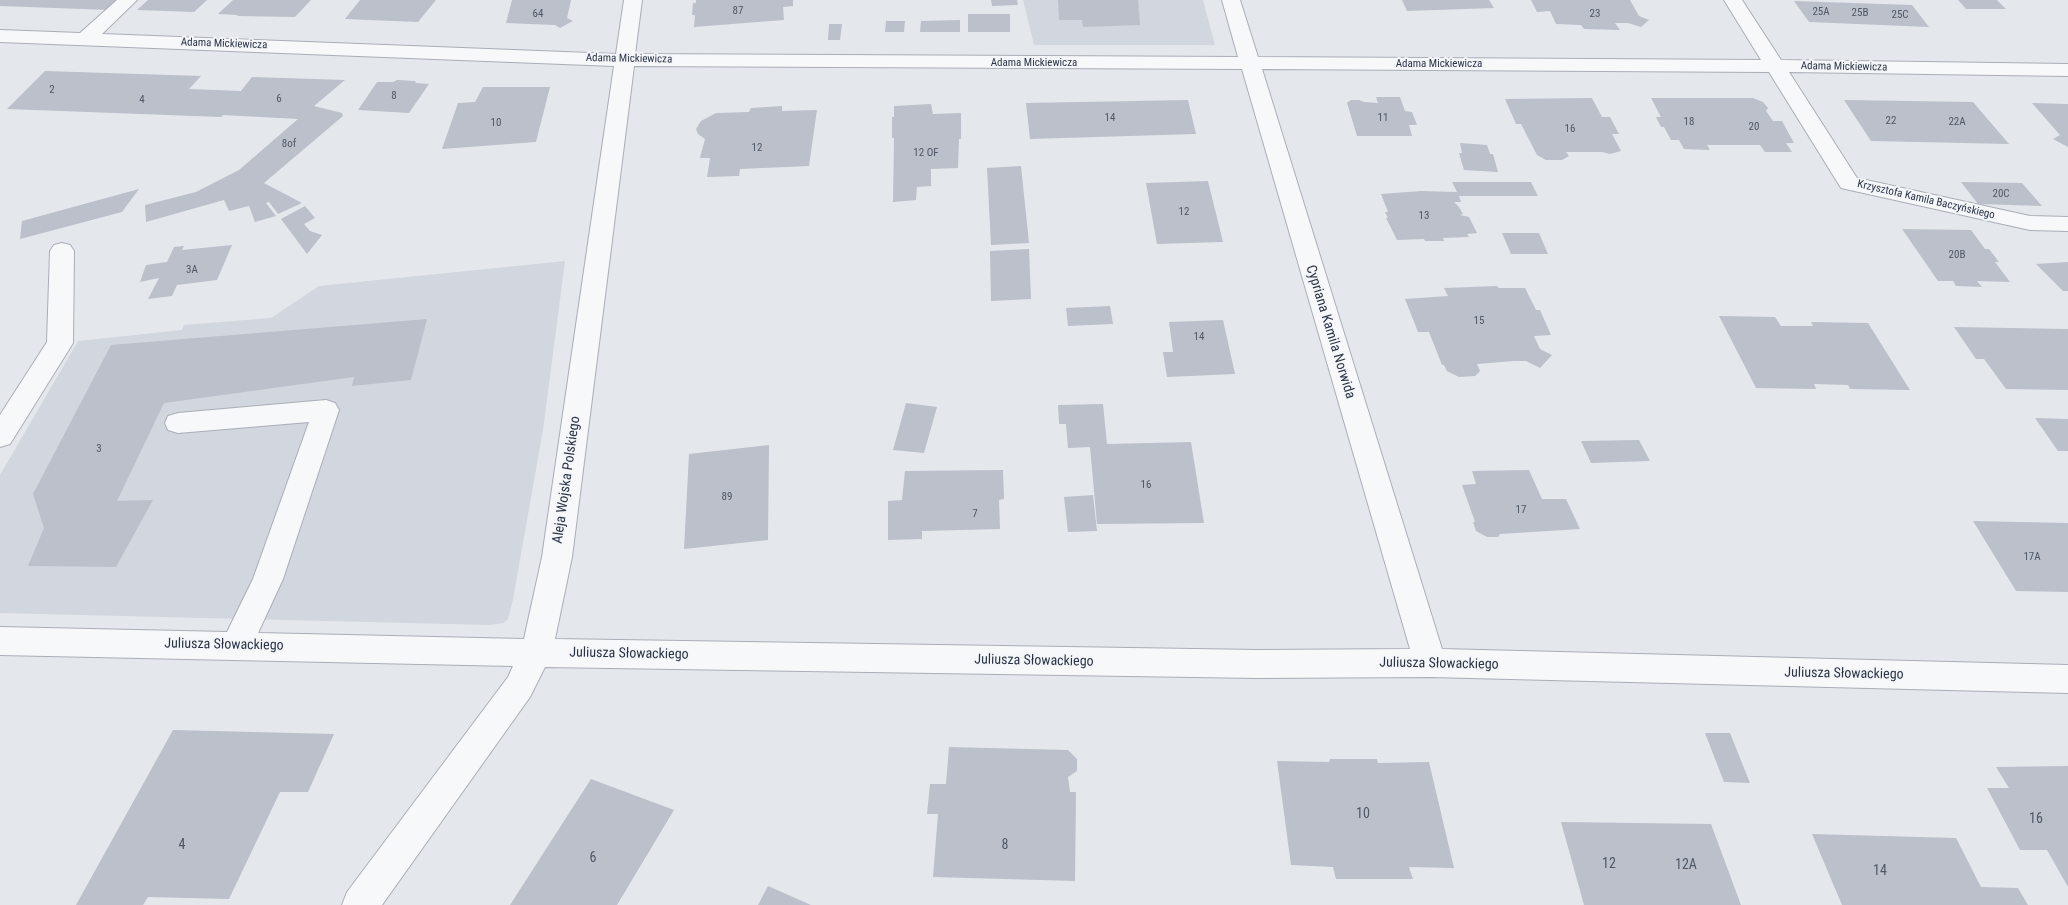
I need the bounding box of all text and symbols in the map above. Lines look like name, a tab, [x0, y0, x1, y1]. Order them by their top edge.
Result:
house number: 87	[733, 4, 743, 18]
house number: 25A	[1812, 5, 1830, 19]
house number: 25B	[1852, 6, 1868, 20]
house number: 64	[533, 7, 543, 21]
house number: 23	[1590, 7, 1600, 21]
house number: 25C	[1891, 8, 1909, 22]
street label: Adama Mickiewicza	[181, 36, 267, 52]
street label: Adama Mickiewicza	[586, 52, 672, 66]
street label: Adama Mickiewicza	[991, 56, 1077, 70]
street label: Adama Mickiewicza	[1396, 57, 1482, 71]
street label: Adama Mickiewicza	[1801, 60, 1887, 74]
house number: 2	[49, 83, 55, 97]
house number: 8	[391, 89, 397, 103]
house number: 6	[276, 92, 282, 106]
house number: 4	[139, 93, 145, 107]
house number: 14	[1105, 111, 1115, 125]
house number: 11	[1378, 111, 1388, 125]
house number: 22	[1886, 114, 1896, 128]
house number: 18	[1684, 115, 1694, 129]
house number: 22A	[1948, 115, 1966, 129]
house number: 10	[491, 116, 501, 130]
house number: 20	[1749, 120, 1759, 134]
house number: 16	[1565, 122, 1575, 136]
house number: 8of	[282, 137, 296, 151]
house number: 12	[752, 141, 762, 155]
house number: 12 OF	[913, 146, 939, 160]
street label: Krzysztofa Kamila Baczyńskiego	[1856, 178, 1996, 222]
house number: 20C	[1992, 187, 2010, 201]
house number: 12	[1179, 205, 1189, 219]
house number: 13	[1419, 209, 1429, 223]
house number: 20B	[1949, 248, 1965, 262]
house number: 3A	[186, 263, 198, 277]
street label: Cypriana Kamila Norwida	[1302, 263, 1358, 401]
house number: 15	[1474, 314, 1484, 328]
house number: 14	[1194, 330, 1204, 344]
street label: Aleja Wojska Polskiego	[550, 415, 584, 545]
house number: 3	[96, 442, 102, 456]
house number: 16	[1141, 478, 1151, 492]
house number: 89	[722, 490, 732, 504]
house number: 17	[1516, 503, 1526, 517]
house number: 7	[972, 507, 978, 521]
house number: 17A	[2023, 550, 2041, 564]
street label: Juliusza Słowackiego	[164, 636, 284, 654]
street label: Juliusza Słowackiego	[569, 645, 689, 663]
street label: Juliusza Słowackiego	[974, 652, 1094, 670]
street label: Juliusza Słowackiego	[1379, 655, 1499, 673]
street label: Juliusza Słowackiego	[1784, 665, 1904, 683]
house number: 10	[1356, 806, 1370, 822]
house number: 16	[2029, 811, 2043, 827]
house number: 4	[179, 837, 185, 853]
house number: 8	[1002, 837, 1008, 853]
house number: 6	[590, 850, 596, 866]
house number: 12	[1602, 856, 1616, 872]
house number: 12A	[1675, 857, 1697, 873]
house number: 14	[1873, 863, 1887, 879]

